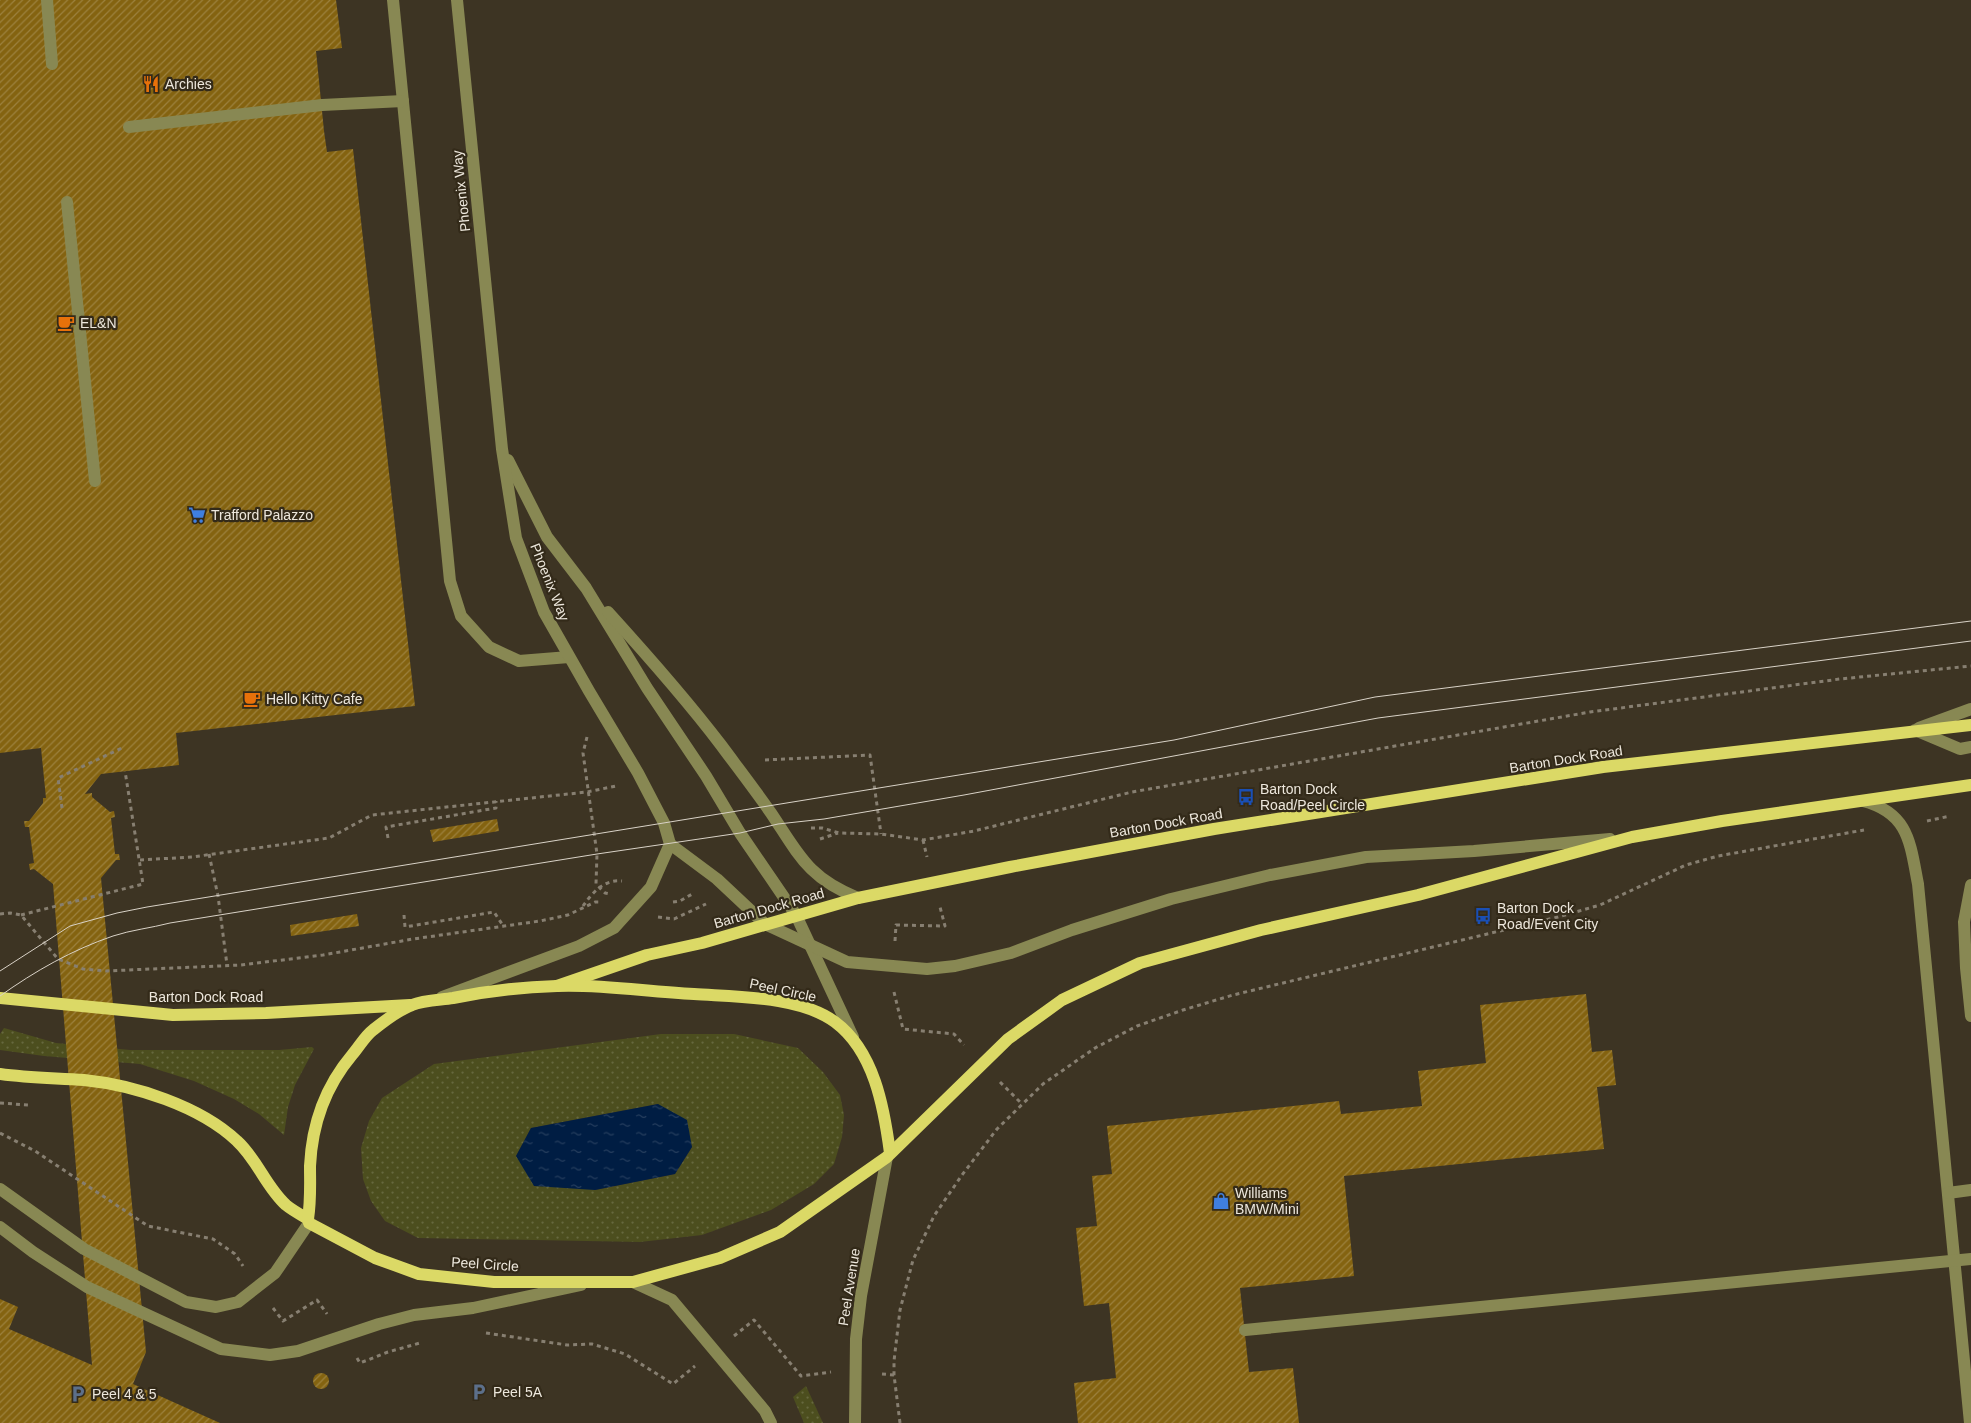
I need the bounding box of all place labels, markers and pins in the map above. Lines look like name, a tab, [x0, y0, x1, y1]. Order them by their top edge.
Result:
restaurant icon: Archies	[141, 74, 161, 94]
place label: Archies	[165, 76, 212, 92]
cafe icon: EL&N	[56, 313, 76, 333]
place label: EL&N	[80, 315, 117, 331]
supermarket icon: Trafford Palazzo	[187, 505, 207, 525]
place label: Trafford Palazzo	[211, 507, 313, 523]
cafe icon: Hello Kitty Cafe	[242, 689, 262, 709]
place label: Hello Kitty Cafe	[266, 691, 363, 707]
place label: Barton Dock Road/Peel Circle	[1260, 781, 1365, 813]
bus stop icon: Barton Dock Road/Peel Circle	[1236, 787, 1256, 807]
place label: Barton Dock Road/Event City	[1497, 900, 1598, 932]
bus stop icon: Barton Dock Road/Event City	[1473, 906, 1493, 926]
place label: Williams BMW/Mini	[1235, 1185, 1299, 1217]
shop icon: Williams BMW/Mini	[1211, 1191, 1231, 1211]
parking icon: Peel 5A	[469, 1382, 489, 1402]
parking icon: Peel 4 & 5	[68, 1384, 88, 1404]
place label: Peel 5A	[493, 1384, 543, 1400]
place label: Peel 4 & 5	[92, 1386, 157, 1402]

